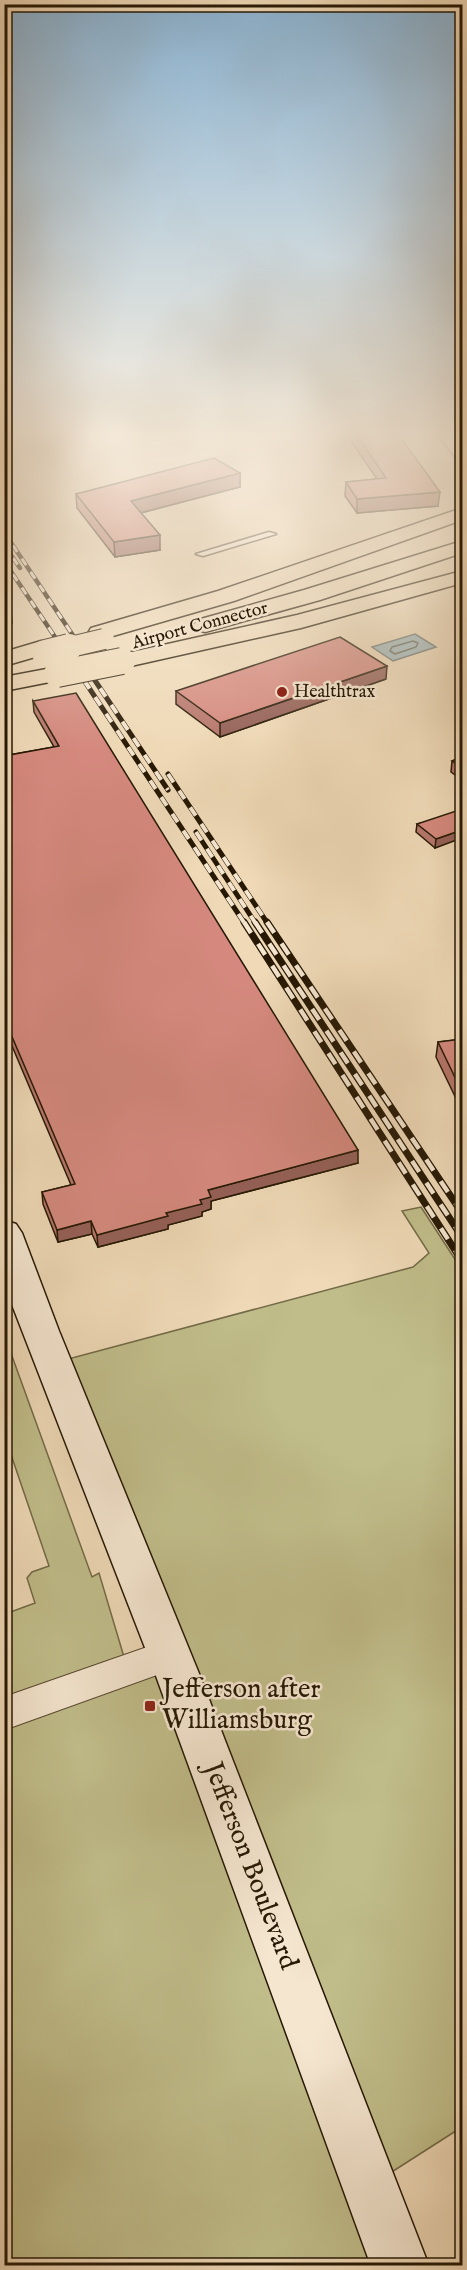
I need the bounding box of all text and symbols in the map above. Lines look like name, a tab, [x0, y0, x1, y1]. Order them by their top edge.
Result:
street label: Airport Connector	[129, 597, 271, 655]
place label: Healthtrax	[294, 681, 375, 704]
marker: Healthtrax	[275, 685, 289, 699]
place label: Jefferson after Williamsburg	[159, 1673, 320, 1738]
marker: Jefferson after Williamsburg	[143, 1699, 157, 1713]
street label: Jefferson Boulevard	[194, 1755, 305, 1975]

